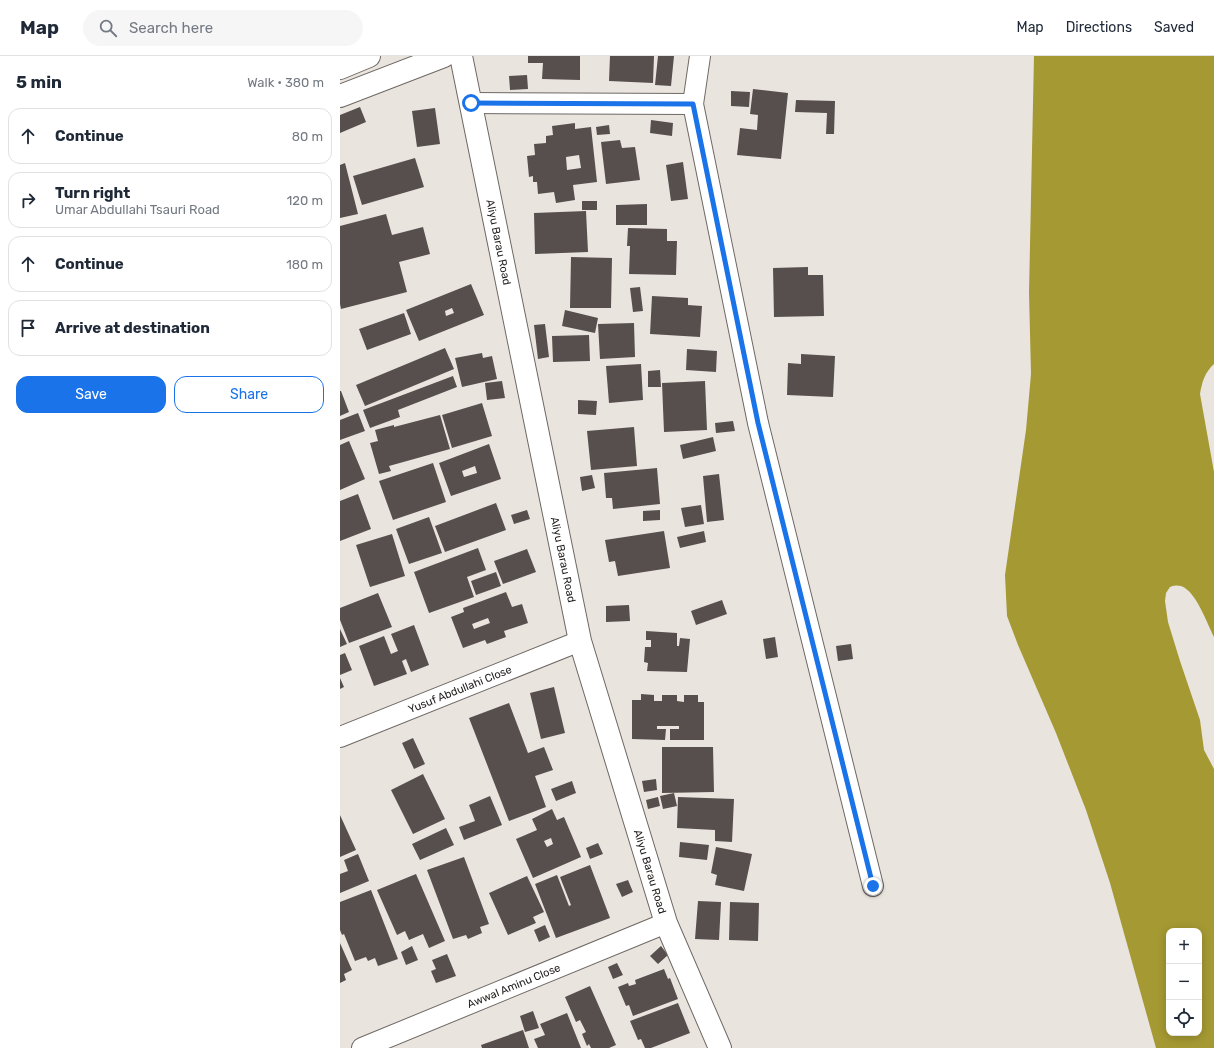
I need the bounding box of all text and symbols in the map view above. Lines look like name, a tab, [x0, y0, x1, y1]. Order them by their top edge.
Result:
search box	[83, 10, 363, 46]
text: Map	[20, 16, 59, 39]
icon: search	[97, 17, 119, 39]
text: Search here	[129, 19, 213, 37]
text: Map	[1017, 19, 1044, 36]
text: Directions	[1066, 19, 1132, 36]
text: Saved	[1154, 19, 1194, 36]
text: 5 min	[16, 72, 62, 92]
text: Walk · 380 m	[247, 75, 324, 90]
route start	[462, 94, 480, 112]
icon: ahead	[17, 125, 39, 147]
text: Continue	[55, 127, 124, 145]
text: 80 m	[292, 129, 323, 144]
text: Turn right	[55, 184, 130, 202]
icon: right	[17, 189, 39, 211]
text: 120 m	[287, 193, 323, 208]
street label: Aliyu Barau Road	[483, 198, 513, 286]
text: Umar Abdullahi Tsauri Road	[55, 202, 220, 217]
icon: ahead	[17, 253, 39, 275]
text: Continue	[55, 255, 124, 273]
text: 180 m	[286, 257, 323, 272]
icon: arrive	[17, 317, 39, 339]
text: Arrive at destination	[55, 319, 210, 337]
button: Save	[16, 376, 166, 413]
button: Share	[174, 376, 324, 413]
street label: Aliyu Barau Road	[548, 516, 578, 604]
street label: Yusuf Abdullahi Close	[406, 663, 514, 716]
street label: Aliyu Barau Road	[631, 828, 669, 915]
route end	[864, 877, 882, 895]
map controls	[1166, 928, 1202, 1036]
button: +	[1166, 928, 1202, 964]
street label: Awwal Aminu Close	[465, 961, 562, 1011]
button: −	[1166, 964, 1202, 1000]
button: locate	[1166, 1000, 1202, 1036]

